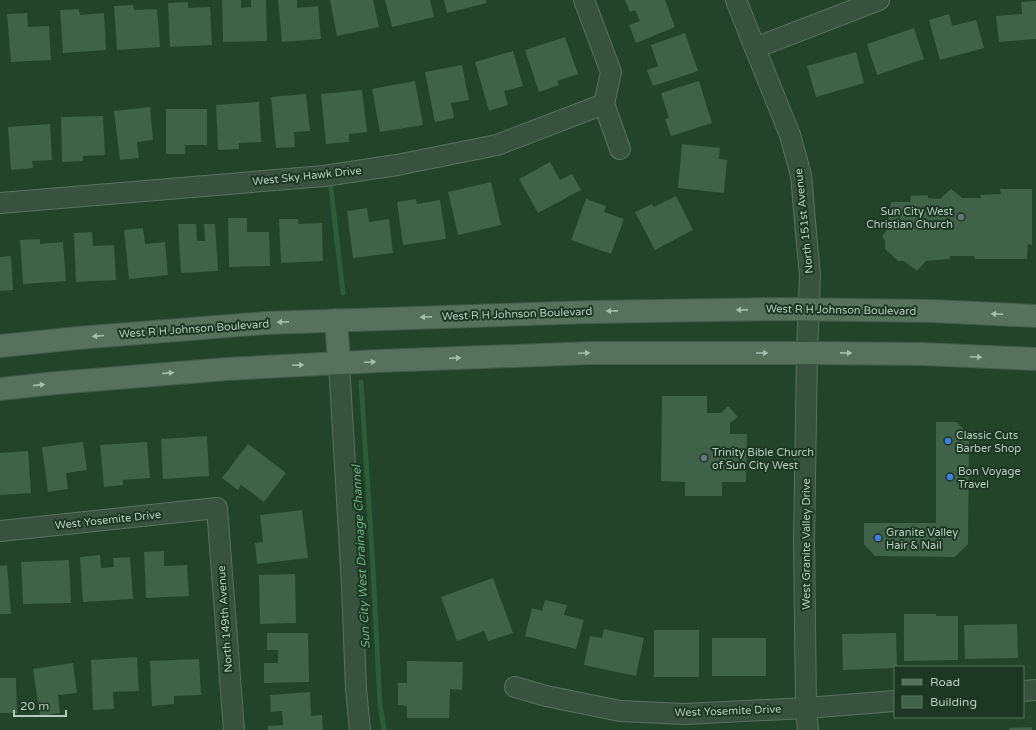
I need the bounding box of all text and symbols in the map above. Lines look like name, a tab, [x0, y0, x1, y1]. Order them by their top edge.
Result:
street label: West Sky Hawk Drive	[252, 164, 362, 188]
street label: North 151st Avenue	[792, 168, 816, 274]
place label: Sun City West Christian Church	[866, 205, 953, 231]
marker: Sun City West Christian Church	[956, 212, 966, 222]
street label: West R H Johnson Boulevard	[766, 302, 916, 318]
street label: West R H Johnson Boulevard	[442, 305, 593, 323]
one-way arrow	[735, 307, 748, 313]
one-way arrow	[606, 308, 618, 315]
one-way arrow	[991, 311, 1003, 318]
one-way arrow	[419, 314, 432, 320]
street label: West R H Johnson Boulevard	[118, 317, 270, 341]
one-way arrow	[277, 319, 289, 326]
one-way arrow	[92, 333, 104, 340]
one-way arrow	[578, 350, 591, 356]
one-way arrow	[756, 350, 769, 356]
one-way arrow	[840, 350, 853, 356]
one-way arrow	[970, 354, 983, 360]
one-way arrow	[449, 355, 462, 361]
one-way arrow	[364, 358, 376, 365]
one-way arrow	[292, 362, 305, 368]
one-way arrow	[162, 370, 174, 377]
one-way arrow	[33, 381, 45, 388]
place label: Classic Cuts Barber Shop	[956, 429, 1021, 455]
marker: Classic Cuts Barber Shop	[943, 436, 953, 446]
place label: Trinity Bible Church of Sun City West	[712, 446, 814, 472]
marker: Trinity Bible Church of Sun City West	[699, 453, 709, 463]
water label: Sun City West Drainage Channel	[349, 463, 373, 649]
place label: Bon Voyage Travel	[958, 465, 1021, 491]
marker: Bon Voyage Travel	[945, 472, 955, 482]
street label: West Granite Valley Drive	[800, 478, 813, 610]
street label: West Yosemite Drive	[54, 508, 162, 532]
place label: Granite Valley Hair & Nail	[886, 526, 958, 552]
marker: Granite Valley Hair & Nail	[873, 533, 883, 543]
street label: North 149th Avenue	[215, 565, 235, 673]
legend	[894, 666, 1024, 718]
text: Road	[930, 675, 960, 689]
scale bar	[14, 692, 66, 718]
text: Building	[930, 695, 977, 709]
text: 20 m	[20, 699, 49, 713]
street label: West Yosemite Drive	[674, 703, 782, 719]

